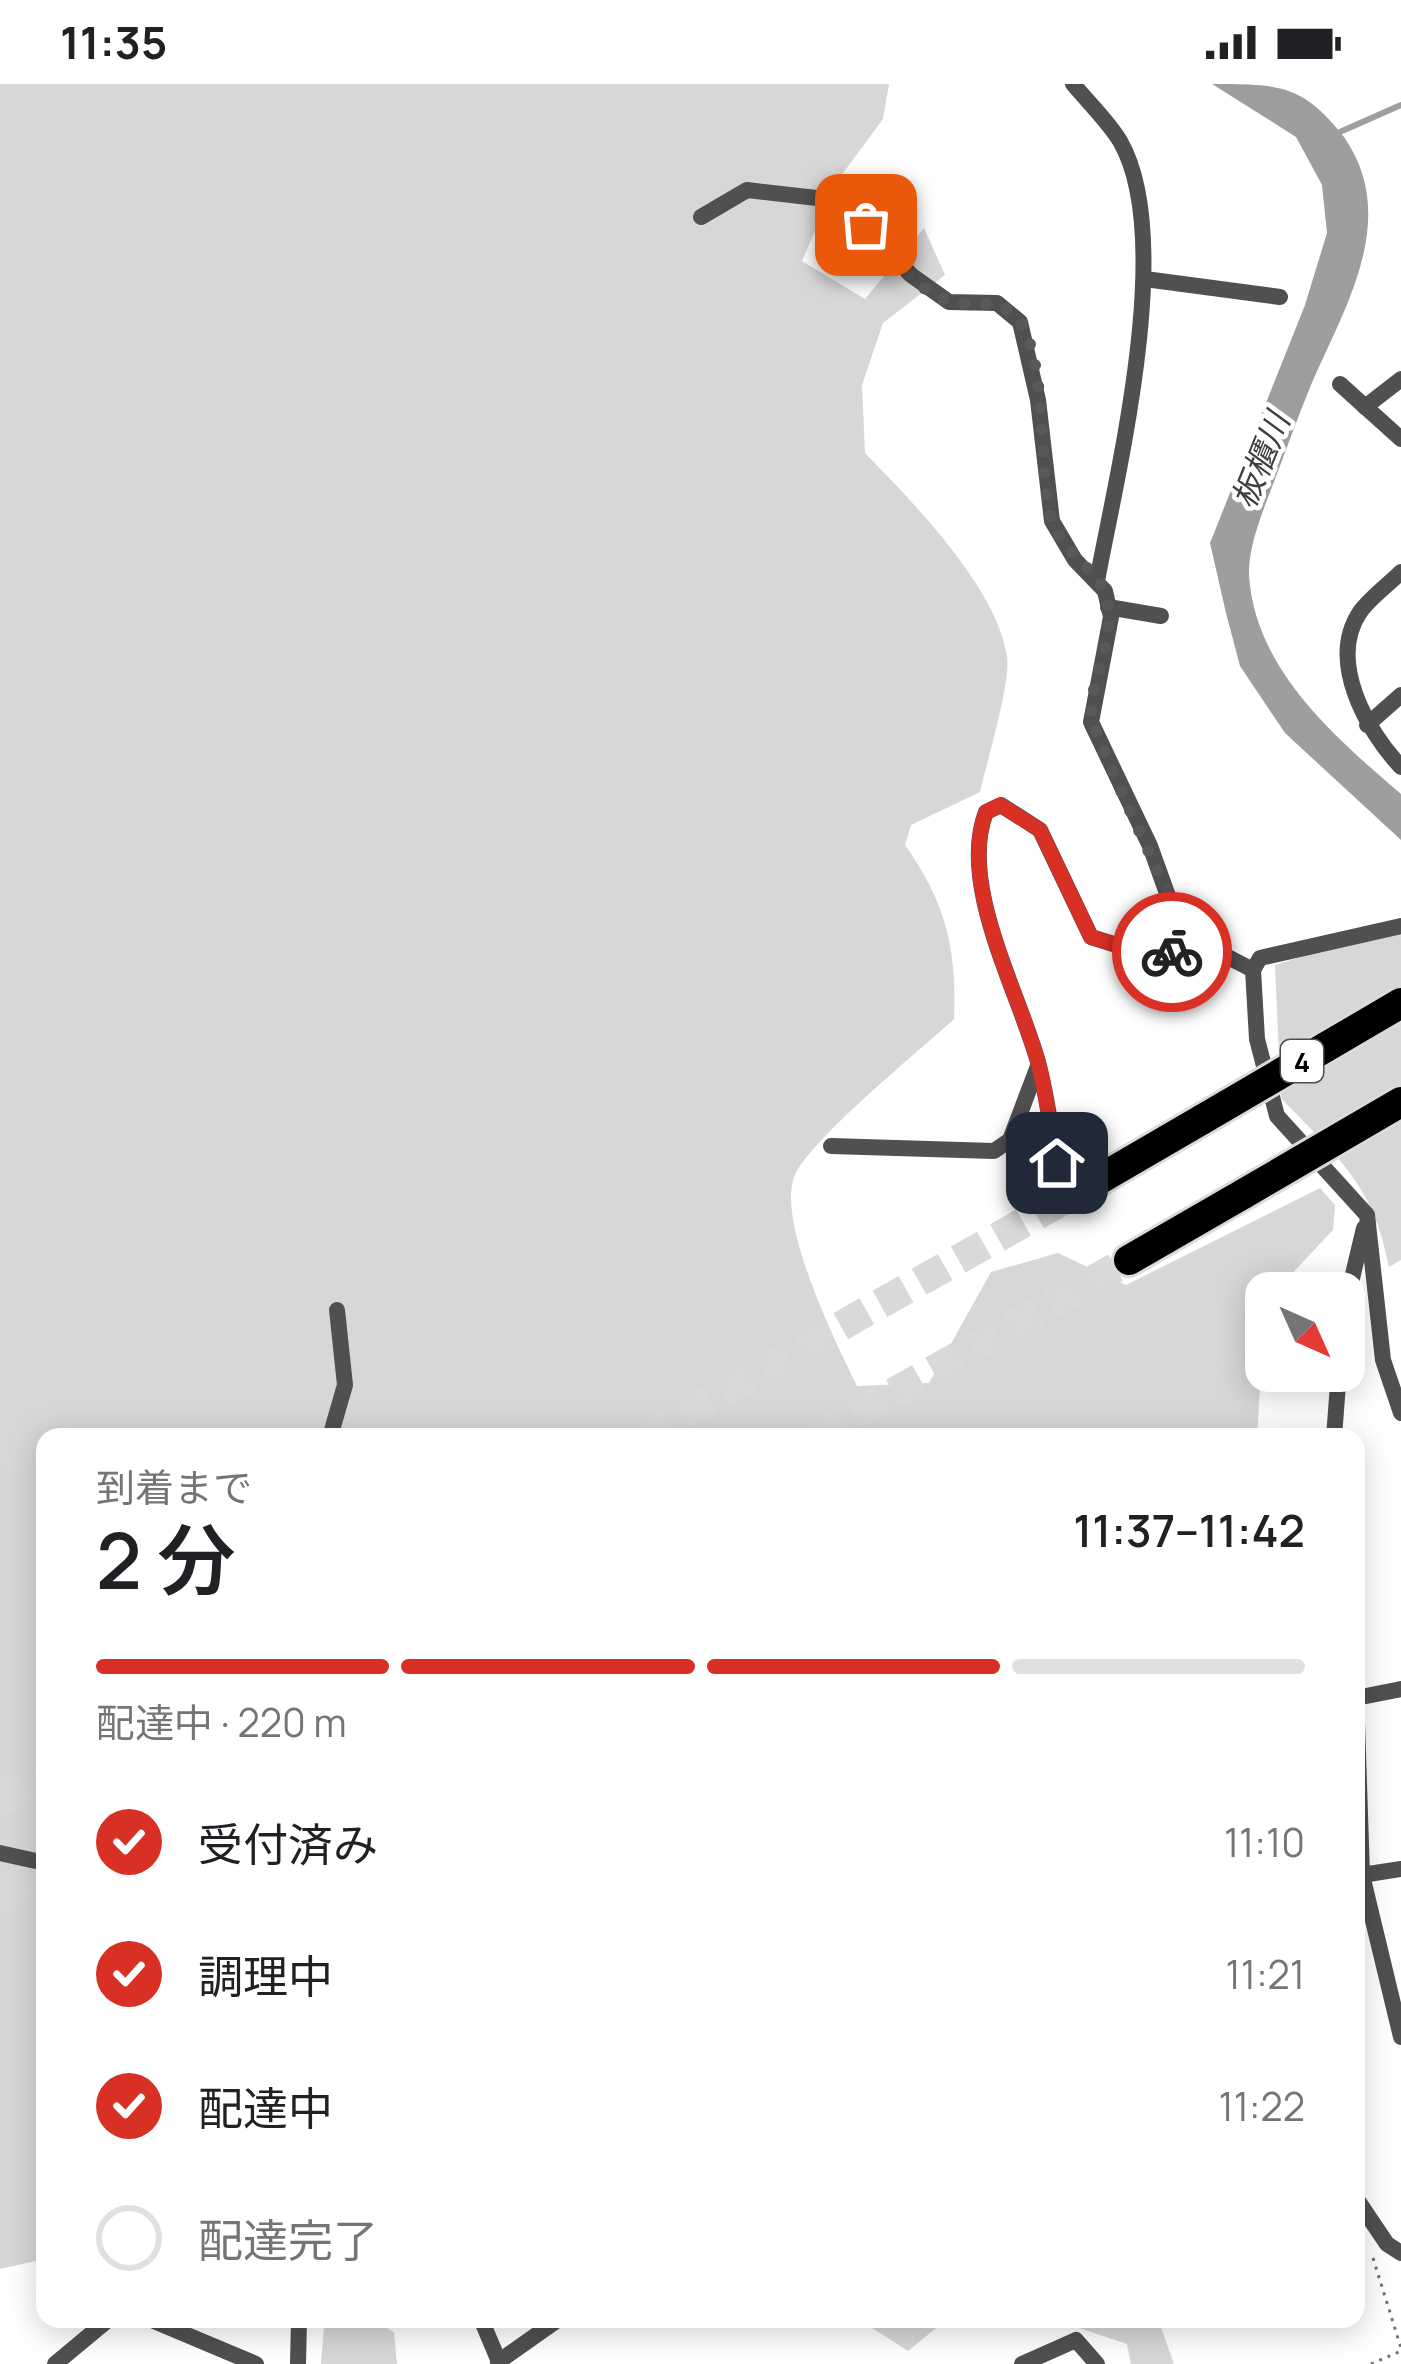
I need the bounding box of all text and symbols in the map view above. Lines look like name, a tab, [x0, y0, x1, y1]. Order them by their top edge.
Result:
text: 11:35	[60, 11, 167, 73]
pin	[815, 174, 917, 276]
icon: bag	[833, 192, 899, 258]
water label: 板櫃川	[1221, 403, 1301, 514]
courier	[1112, 892, 1232, 1012]
icon: bike	[1139, 919, 1205, 985]
road number: 4	[1281, 1040, 1323, 1082]
pin	[1006, 1112, 1108, 1214]
icon: home	[1024, 1130, 1090, 1196]
north arrow	[1245, 1272, 1365, 1392]
map controls	[1245, 1272, 1365, 1392]
text: 到着まで	[96, 1460, 252, 1514]
text: 11:37–11:42	[1073, 1499, 1305, 1561]
text: 2 分	[96, 1506, 235, 1612]
text: 配達中 · 220 m	[96, 1695, 347, 1749]
icon: check	[96, 1809, 162, 1875]
text: 受付済み	[198, 1813, 378, 1875]
text: 11:10	[1224, 1815, 1305, 1869]
icon: check	[96, 1941, 162, 2007]
text: 調理中	[198, 1945, 333, 2007]
text: 11:21	[1225, 1947, 1305, 2001]
icon: check	[96, 2073, 162, 2139]
text: 配達中	[198, 2077, 333, 2139]
text: 11:22	[1218, 2079, 1305, 2133]
text: 配達完了	[198, 2209, 378, 2271]

